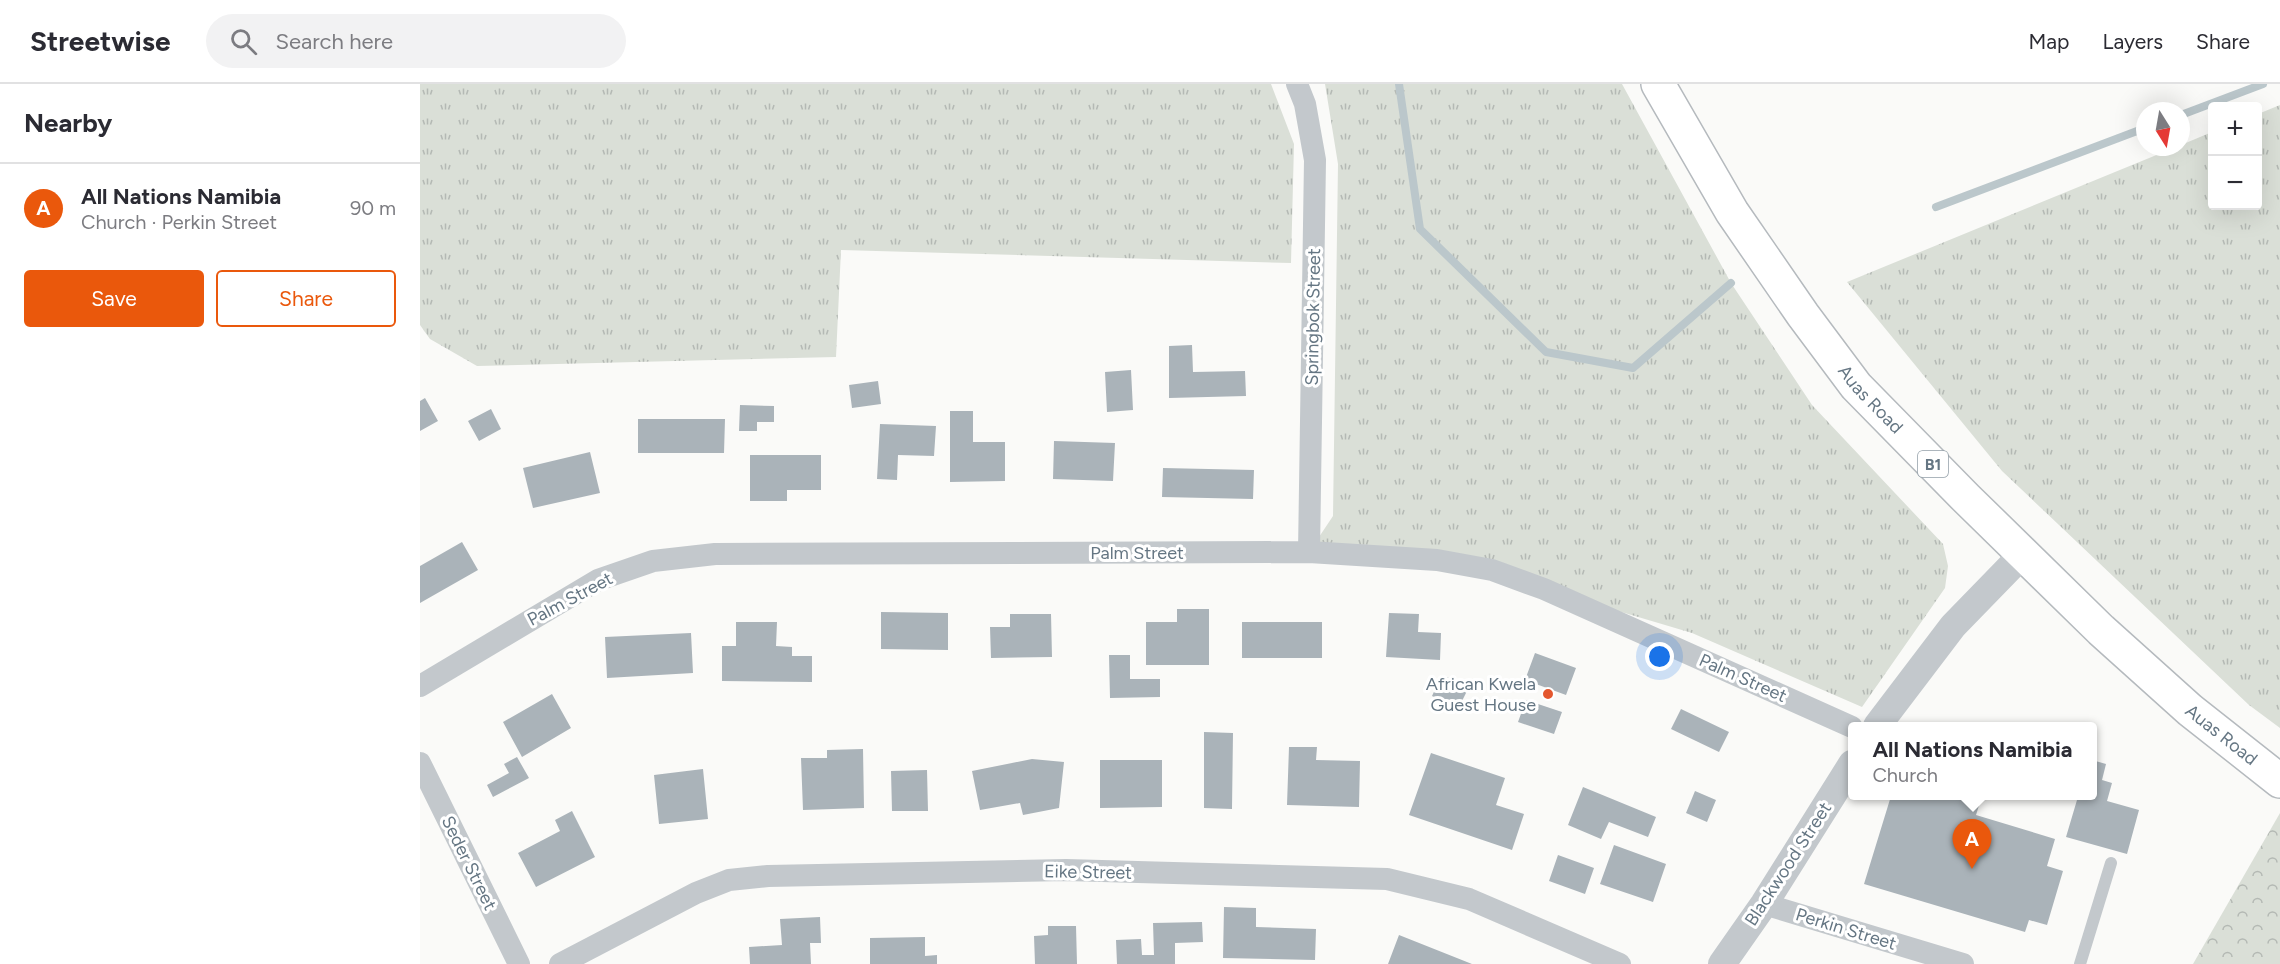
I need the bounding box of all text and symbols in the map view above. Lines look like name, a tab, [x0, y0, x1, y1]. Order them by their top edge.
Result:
search box	[206, 14, 626, 68]
text: Streetwise	[30, 24, 170, 58]
icon: search	[227, 25, 260, 58]
text: Search here	[275, 28, 393, 55]
text: Map	[2029, 29, 2069, 54]
text: Layers	[2102, 29, 2163, 54]
text: Share	[2196, 29, 2250, 54]
north arrow	[2136, 102, 2190, 156]
map controls	[2208, 102, 2262, 210]
button: +	[2208, 102, 2262, 156]
text: Nearby	[24, 107, 112, 139]
button: −	[2208, 156, 2262, 210]
text: All Nations Namibia	[81, 183, 281, 210]
text: A	[36, 196, 51, 220]
text: 90 m	[350, 196, 396, 220]
text: Church · Perkin Street	[81, 210, 277, 234]
street label: Springbok Street	[1301, 248, 1325, 386]
button: Save	[24, 270, 204, 327]
button: Share	[216, 270, 396, 327]
street label: Auas Road	[1833, 361, 1908, 438]
road number: B1	[1918, 451, 1948, 477]
street label: Palm Street	[1090, 542, 1184, 564]
street label: Palm Street	[524, 567, 617, 631]
your location	[1645, 642, 1674, 671]
street label: Palm Street	[1696, 649, 1790, 707]
place label: African Kwela Guest House	[1426, 673, 1536, 716]
marker: African Kwela Guest House	[1541, 687, 1555, 701]
street label: Auas Road	[2181, 700, 2262, 770]
popup	[1848, 722, 2097, 800]
text: All Nations Namibia	[1872, 736, 2073, 763]
text: Church	[1872, 763, 1938, 787]
street label: Blackwood Street	[1740, 798, 1836, 930]
street label: Seder Street	[437, 812, 501, 914]
pin: A	[1952, 820, 1992, 869]
street label: Eike Street	[1044, 860, 1132, 884]
street label: Perkin Street	[1793, 903, 1899, 955]

